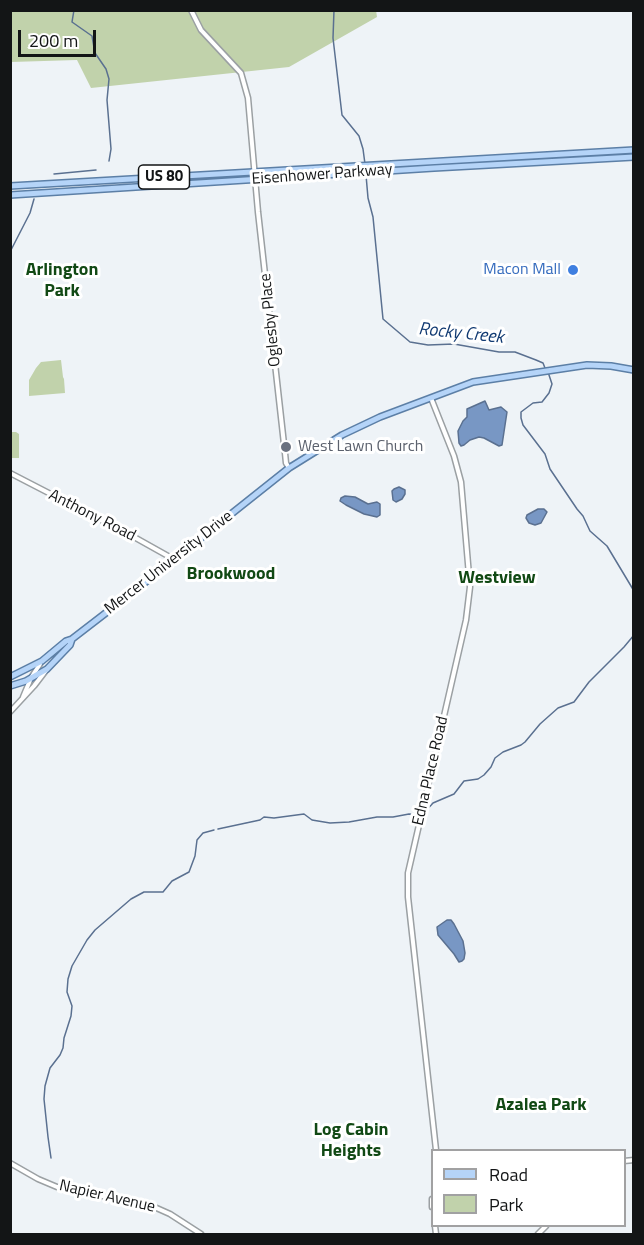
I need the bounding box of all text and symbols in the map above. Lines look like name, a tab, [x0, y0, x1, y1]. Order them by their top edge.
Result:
scale bar	[21, 18, 99, 56]
text: 200 m	[29, 27, 78, 54]
street label: Eisenhower Parkway	[251, 161, 393, 189]
road number: US 80	[138, 165, 190, 189]
district label: Arlington Park	[26, 260, 98, 302]
place label: Macon Mall	[483, 260, 561, 280]
marker: Macon Mall	[566, 263, 580, 277]
street label: Oglesby Place	[257, 272, 285, 368]
water label: Rocky Creek	[417, 319, 505, 349]
place label: West Lawn Church	[298, 437, 423, 457]
marker: West Lawn Church	[279, 440, 293, 454]
street label: Anthony Road	[45, 486, 139, 546]
street label: Mercer University Drive	[101, 507, 237, 619]
district label: Brookwood	[186, 564, 276, 586]
district label: Westview	[458, 568, 536, 590]
street label: Edna Place Road	[409, 714, 453, 828]
district label: Azalea Park	[495, 1095, 587, 1117]
district label: Log Cabin Heights	[313, 1120, 389, 1162]
legend	[431, 1149, 626, 1227]
text: Road	[489, 1161, 528, 1188]
street label: Napier Avenue	[57, 1177, 157, 1217]
text: Park	[489, 1191, 523, 1218]

